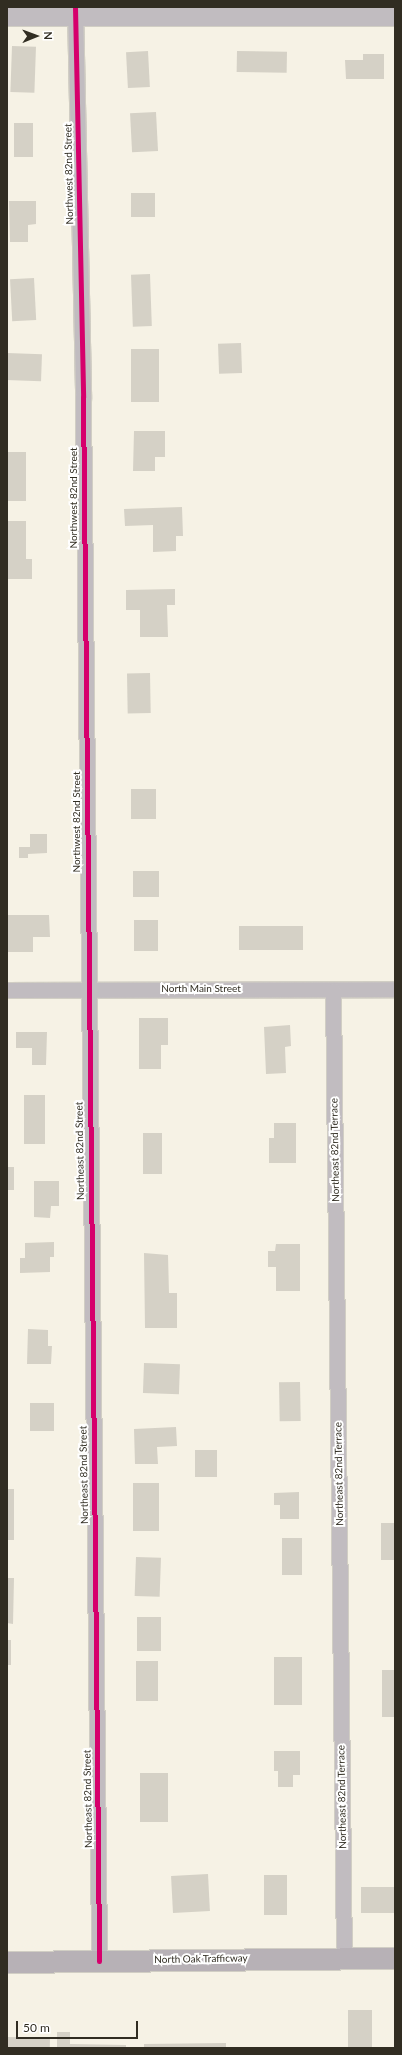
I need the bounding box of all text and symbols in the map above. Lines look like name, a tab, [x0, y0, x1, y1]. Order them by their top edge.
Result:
north arrow	[16, 16, 56, 56]
text: N	[42, 31, 55, 40]
street label: Northwest 82nd Street	[62, 123, 76, 225]
street label: Northwest 82nd Street	[68, 447, 80, 549]
street label: Northwest 82nd Street	[71, 771, 83, 873]
street label: North Main Street	[161, 983, 241, 995]
street label: Northeast 82nd Terrace	[328, 1098, 342, 1202]
street label: Northeast 82nd Street	[73, 1102, 87, 1200]
street label: Northeast 82nd Terrace	[332, 1422, 346, 1526]
street label: Northeast 82nd Street	[77, 1426, 91, 1524]
street label: Northeast 82nd Terrace	[335, 1745, 349, 1849]
street label: Northeast 82nd Street	[81, 1750, 95, 1848]
street label: North Oak Trafficway	[154, 1952, 248, 1966]
scale bar	[18, 2013, 140, 2039]
text: 50 m	[23, 2020, 50, 2035]

